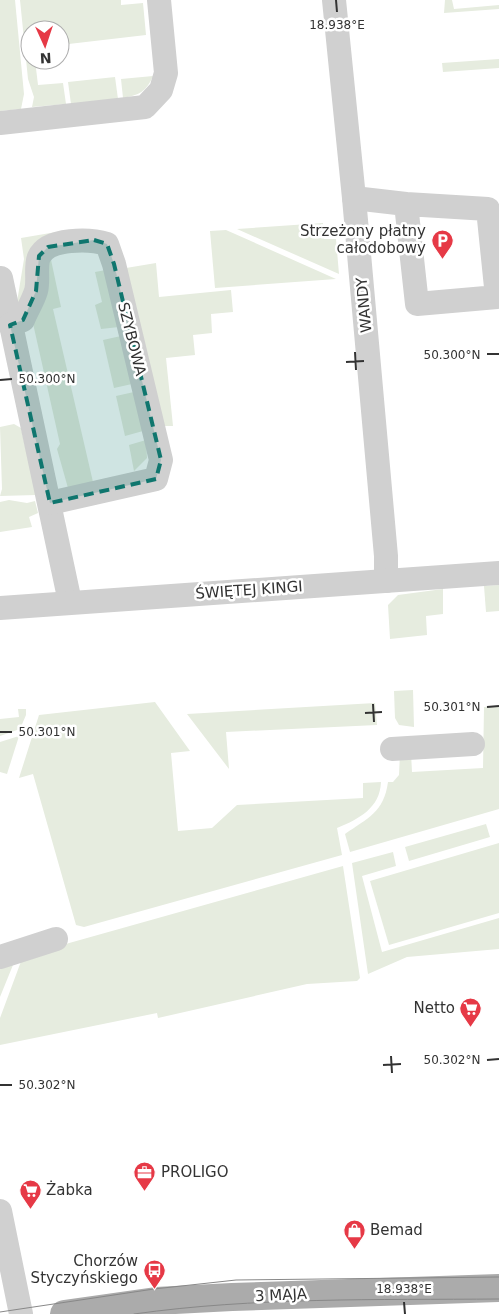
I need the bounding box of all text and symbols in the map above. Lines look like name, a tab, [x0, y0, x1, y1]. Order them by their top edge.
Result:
text: 18.938°E	[309, 18, 365, 32]
north arrow	[20, 20, 70, 70]
text: N	[39, 50, 52, 66]
place label: Strzeżony płatny całodobowy	[300, 222, 426, 257]
parking icon: Strzeżony płatny całodobowy	[430, 228, 454, 259]
street label: WANDY	[353, 276, 375, 333]
street label: SZYBOWA	[114, 300, 150, 378]
text: 50.300°N	[424, 348, 480, 362]
text: 50.300°N	[19, 372, 75, 386]
street label: ŚWIĘTEJ KINGI	[195, 576, 303, 603]
text: 50.301°N	[424, 700, 480, 714]
text: 50.301°N	[19, 725, 75, 739]
supermarket icon: Netto	[459, 996, 483, 1027]
place label: Netto	[414, 999, 455, 1017]
text: 50.302°N	[424, 1053, 480, 1067]
text: 50.302°N	[19, 1078, 75, 1092]
office icon: PROLIGO	[133, 1160, 157, 1191]
place label: PROLIGO	[161, 1163, 229, 1181]
supermarket icon: Żabka	[18, 1178, 42, 1209]
place label: Żabka	[46, 1180, 93, 1199]
shop icon: Bemad	[342, 1218, 366, 1249]
place label: Bemad	[370, 1221, 423, 1239]
place label: Chorzów Styczyńskiego	[31, 1252, 138, 1287]
bus stop icon: Chorzów Styczyńskiego	[142, 1258, 166, 1289]
text: 18.938°E	[376, 1282, 432, 1296]
street label: 3 MAJA	[255, 1285, 308, 1305]

